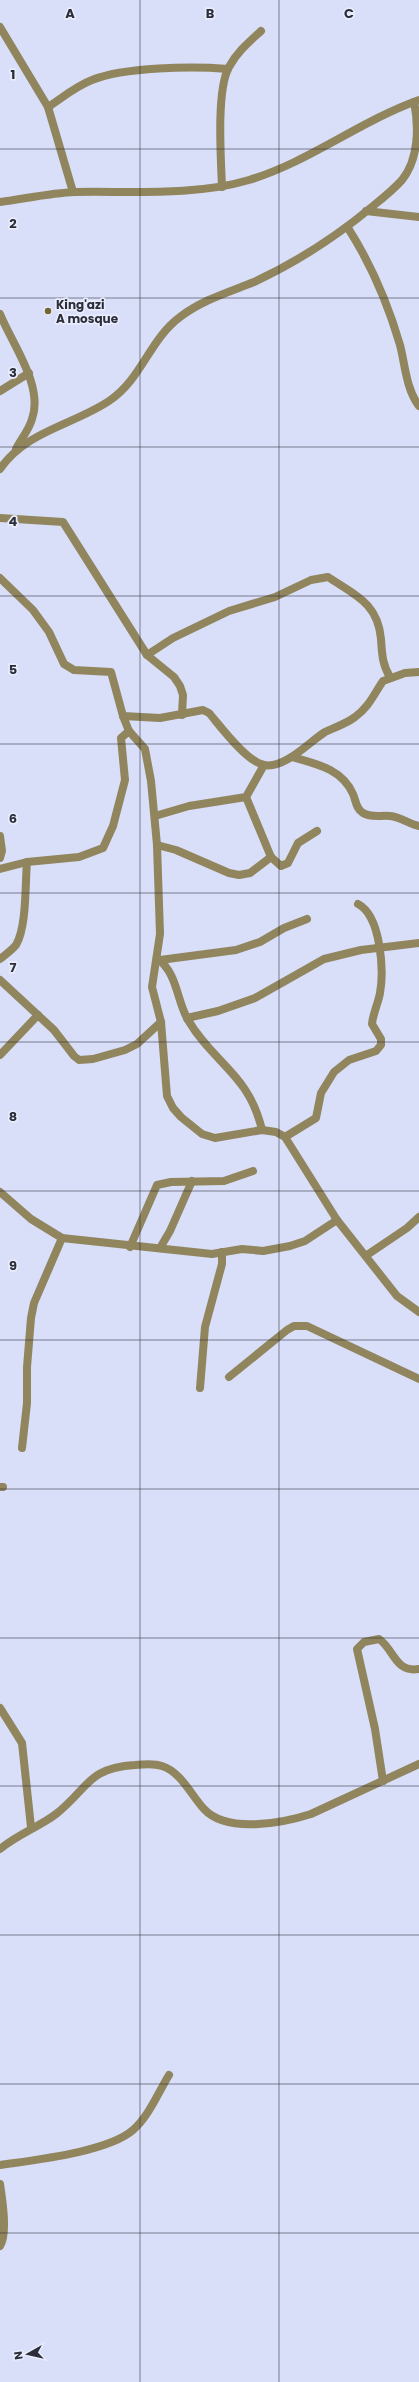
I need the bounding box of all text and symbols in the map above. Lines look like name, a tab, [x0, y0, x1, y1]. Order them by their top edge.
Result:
text: A	[65, 4, 75, 23]
text: B	[206, 4, 215, 23]
text: C	[344, 4, 354, 23]
text: 1	[11, 65, 15, 84]
text: 2	[9, 214, 17, 233]
place label: King'azi A mosque	[56, 296, 119, 327]
marker: King'azi A mosque	[43, 306, 53, 316]
text: 3	[9, 363, 17, 382]
text: 4	[9, 512, 18, 531]
text: 5	[9, 660, 17, 679]
text: 6	[9, 809, 17, 828]
text: 7	[10, 958, 17, 977]
text: 8	[9, 1107, 17, 1126]
text: 9	[9, 1256, 17, 1275]
north arrow	[8, 2334, 48, 2374]
text: N	[10, 2350, 27, 2361]

